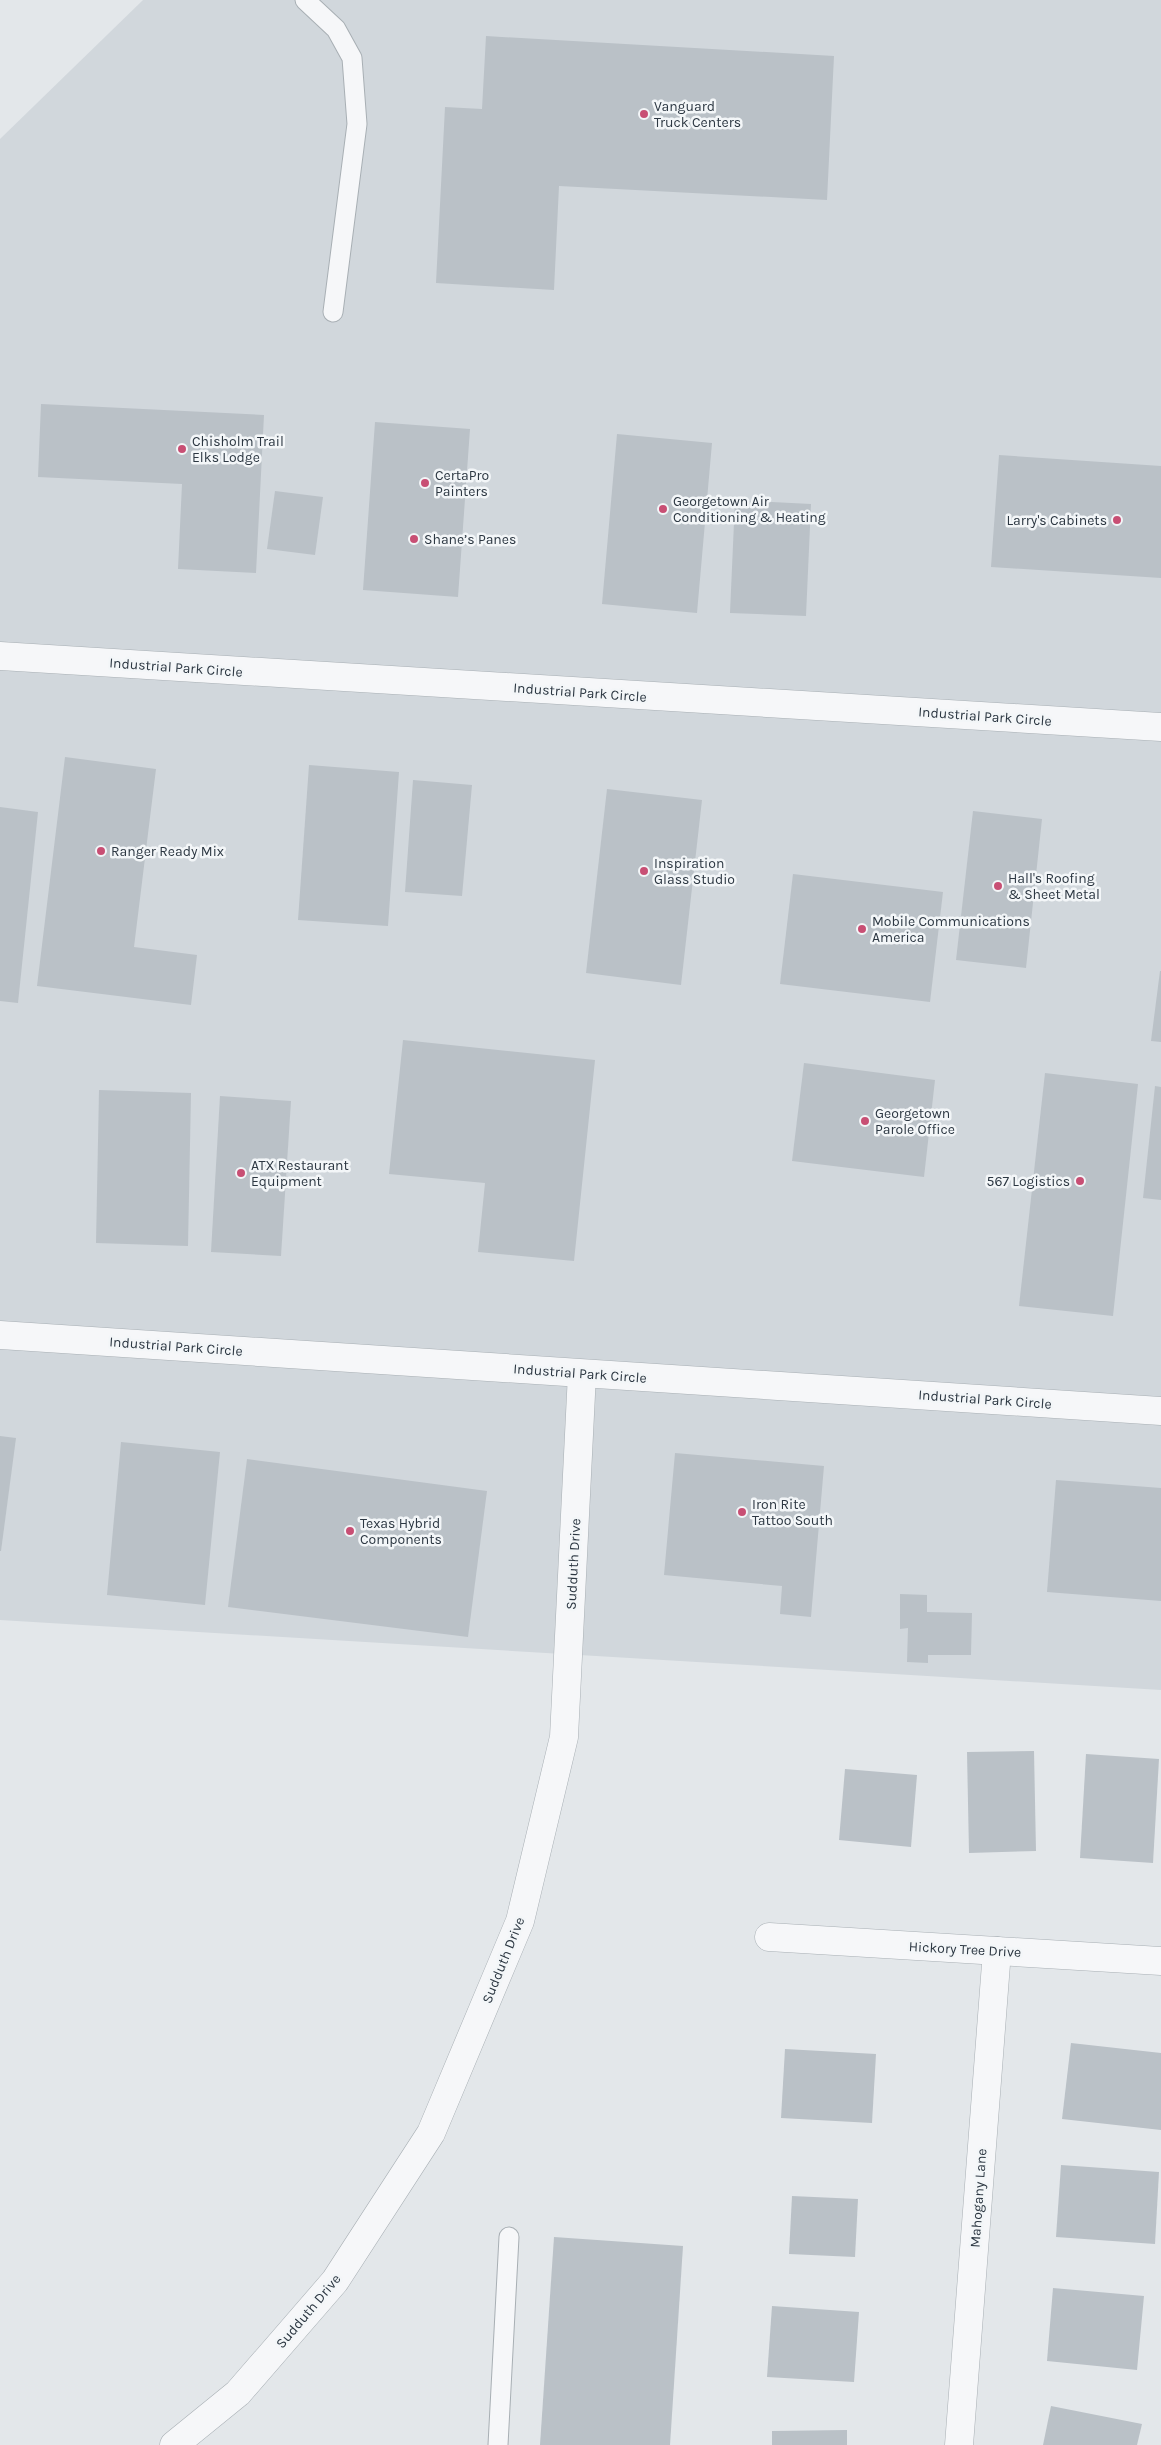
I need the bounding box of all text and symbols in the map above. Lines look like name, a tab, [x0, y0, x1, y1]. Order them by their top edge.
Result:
place label: Vanguard Truck Centers	[654, 98, 741, 131]
marker: Vanguard Truck Centers	[638, 108, 650, 120]
place label: Chisholm Trail Elks Lodge	[192, 433, 284, 466]
marker: Chisholm Trail Elks Lodge	[176, 443, 188, 455]
place label: CertaPro Painters	[435, 467, 489, 500]
marker: CertaPro Painters	[419, 477, 431, 489]
place label: Georgetown Air Conditioning & Heating	[673, 493, 826, 526]
marker: Georgetown Air Conditioning & Heating	[657, 503, 669, 515]
place label: Larry's Cabinets	[1007, 512, 1107, 529]
marker: Larry's Cabinets	[1111, 514, 1123, 526]
place label: Shane’s Panes	[424, 531, 516, 548]
marker: Shane’s Panes	[408, 533, 420, 545]
street label: Industrial Park Circle	[109, 654, 243, 681]
street label: Industrial Park Circle	[513, 679, 647, 706]
street label: Industrial Park Circle	[918, 703, 1052, 730]
place label: Ranger Ready Mix	[111, 843, 224, 860]
marker: Ranger Ready Mix	[95, 845, 107, 857]
place label: Inspiration Glass Studio	[654, 855, 735, 888]
marker: Inspiration Glass Studio	[638, 865, 650, 877]
place label: Hall's Roofing & Sheet Metal	[1008, 870, 1100, 903]
marker: Hall's Roofing & Sheet Metal	[992, 880, 1004, 892]
place label: Mobile Communications America	[872, 913, 1030, 946]
marker: Mobile Communications America	[856, 923, 868, 935]
place label: Georgetown Parole Office	[875, 1105, 955, 1138]
marker: Georgetown Parole Office	[859, 1115, 871, 1127]
place label: ATX Restaurant Equipment	[251, 1157, 349, 1190]
marker: ATX Restaurant Equipment	[235, 1167, 247, 1179]
place label: 567 Logistics	[987, 1173, 1070, 1190]
marker: 567 Logistics	[1074, 1175, 1086, 1187]
street label: Industrial Park Circle	[109, 1333, 243, 1360]
street label: Industrial Park Circle	[513, 1360, 647, 1387]
street label: Industrial Park Circle	[918, 1386, 1052, 1413]
place label: Iron Rite Tattoo South	[752, 1496, 833, 1529]
marker: Iron Rite Tattoo South	[736, 1506, 748, 1518]
place label: Texas Hybrid Components	[360, 1515, 442, 1548]
street label: Sudduth Drive	[563, 1518, 584, 1610]
marker: Texas Hybrid Components	[344, 1525, 356, 1537]
street label: Sudduth Drive	[478, 1914, 529, 2006]
street label: Hickory Tree Drive	[908, 1938, 1022, 1961]
street label: Mahogany Lane	[967, 2148, 990, 2248]
street label: Sudduth Drive	[272, 2271, 344, 2352]

